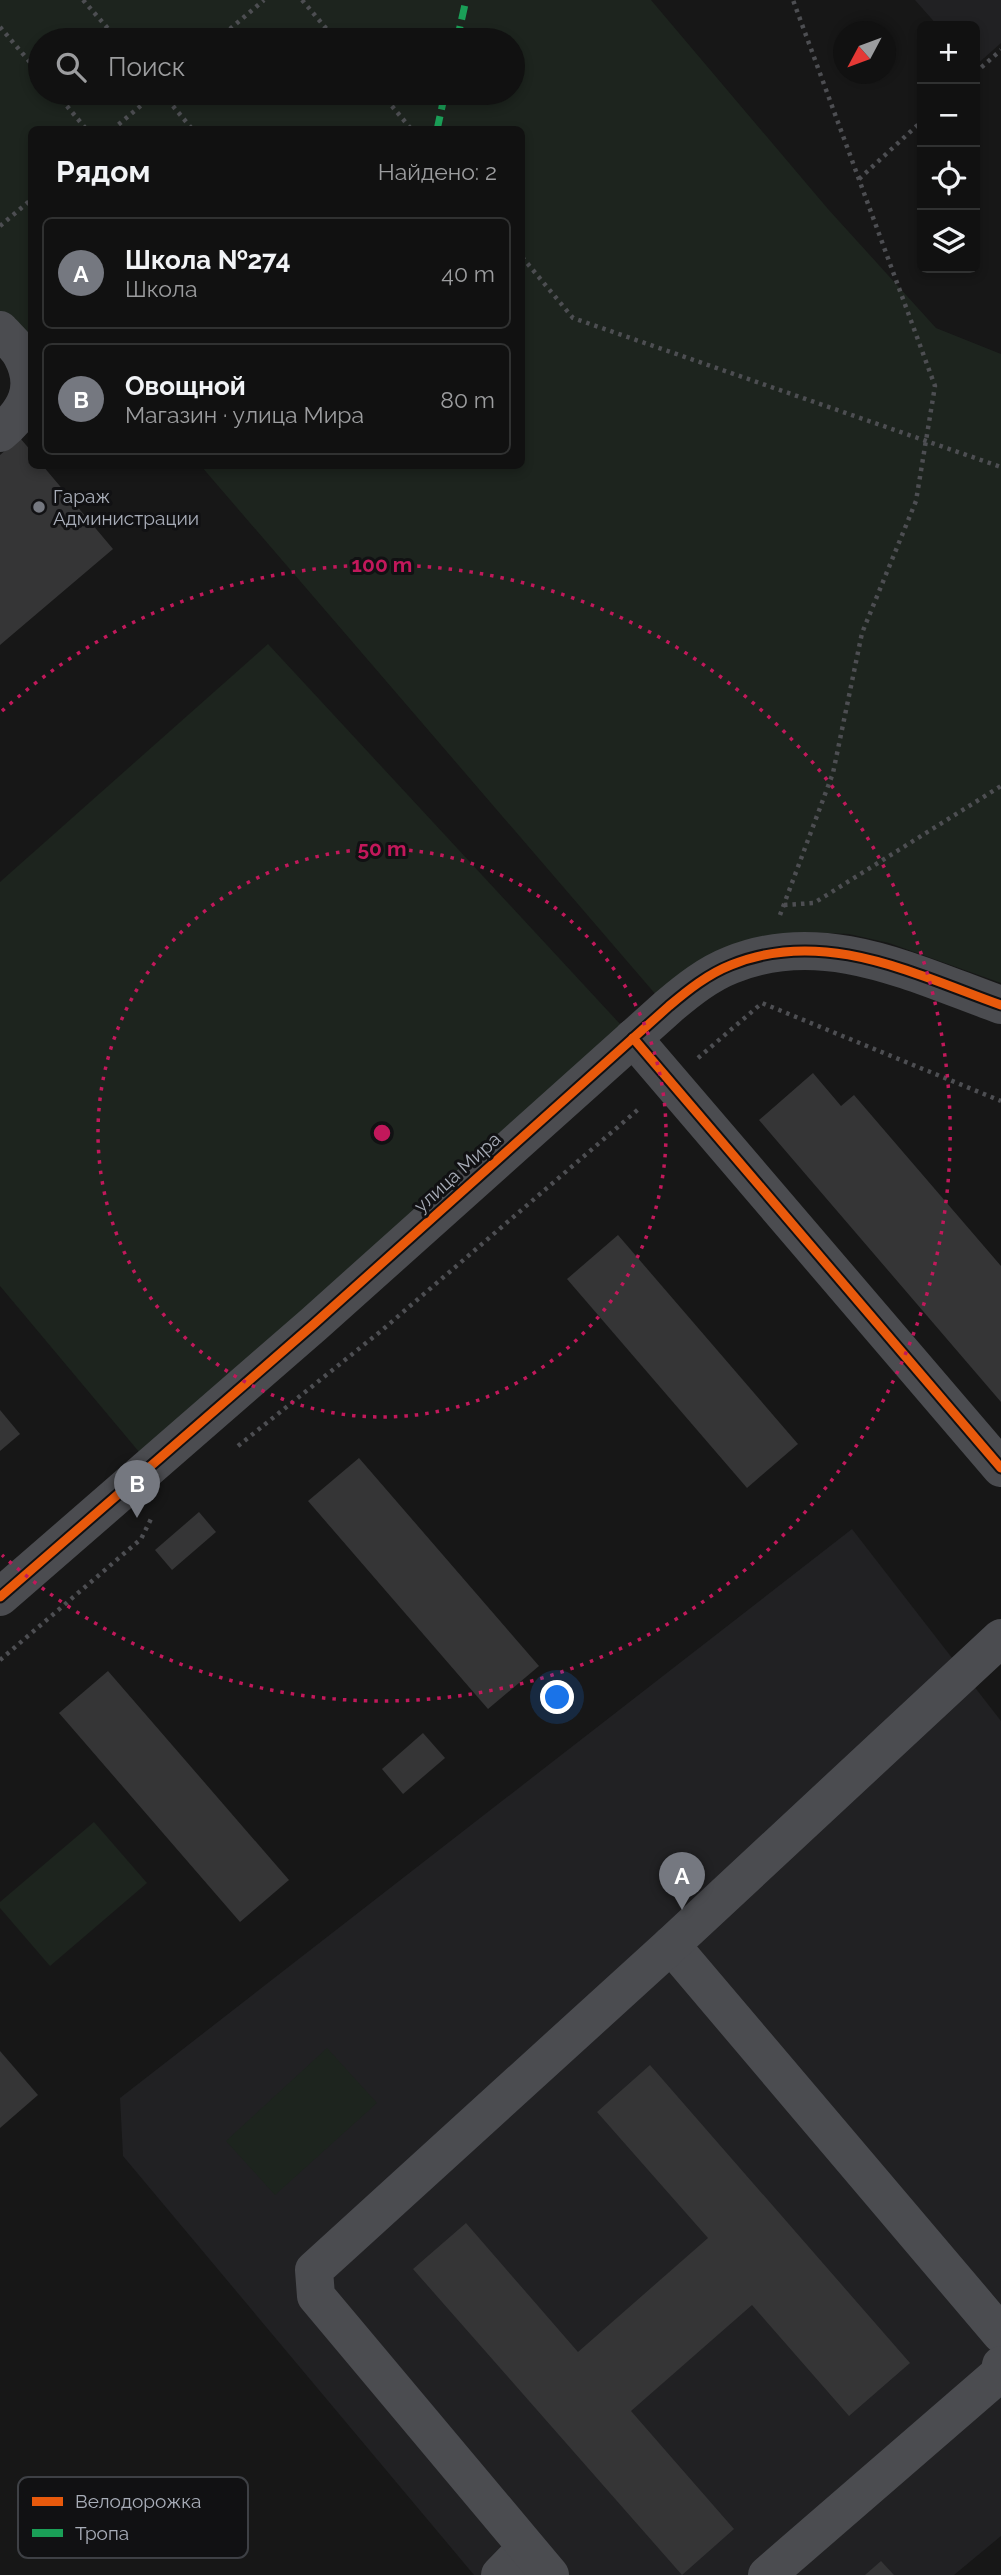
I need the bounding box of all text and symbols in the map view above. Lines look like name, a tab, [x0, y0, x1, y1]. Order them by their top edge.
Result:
north arrow	[833, 21, 896, 84]
map controls	[917, 21, 980, 273]
button: +	[917, 21, 980, 84]
search box	[28, 28, 525, 105]
icon: search	[52, 48, 90, 86]
text: Поиск	[108, 52, 185, 82]
button: −	[917, 84, 980, 147]
button: locate	[917, 147, 980, 210]
text: Рядом	[56, 154, 150, 189]
text: Найдено: 2	[378, 158, 497, 185]
button: layers	[917, 210, 980, 273]
text: Школа №274	[125, 245, 291, 275]
text: A	[73, 260, 89, 287]
text: 40 m	[441, 260, 495, 287]
text: Школа	[125, 275, 198, 302]
text: Овощной	[125, 371, 246, 401]
text: B	[73, 386, 89, 413]
text: 80 m	[440, 386, 495, 413]
text: Магазин · улица Мира	[125, 401, 364, 428]
place label: Гараж Администрации	[53, 485, 199, 529]
marker: Гараж Администрации	[31, 499, 47, 515]
text: 100 m	[352, 552, 412, 577]
text: 50 m	[357, 836, 407, 861]
centre of rings	[370, 1121, 394, 1145]
street label: улица Мира	[409, 1127, 505, 1217]
pin: B	[114, 1460, 160, 1518]
your location	[540, 1680, 574, 1714]
pin: A	[659, 1852, 705, 1910]
legend	[18, 2477, 248, 2558]
text: Велодорожка	[75, 2490, 201, 2512]
text: Тропа	[75, 2522, 129, 2544]

